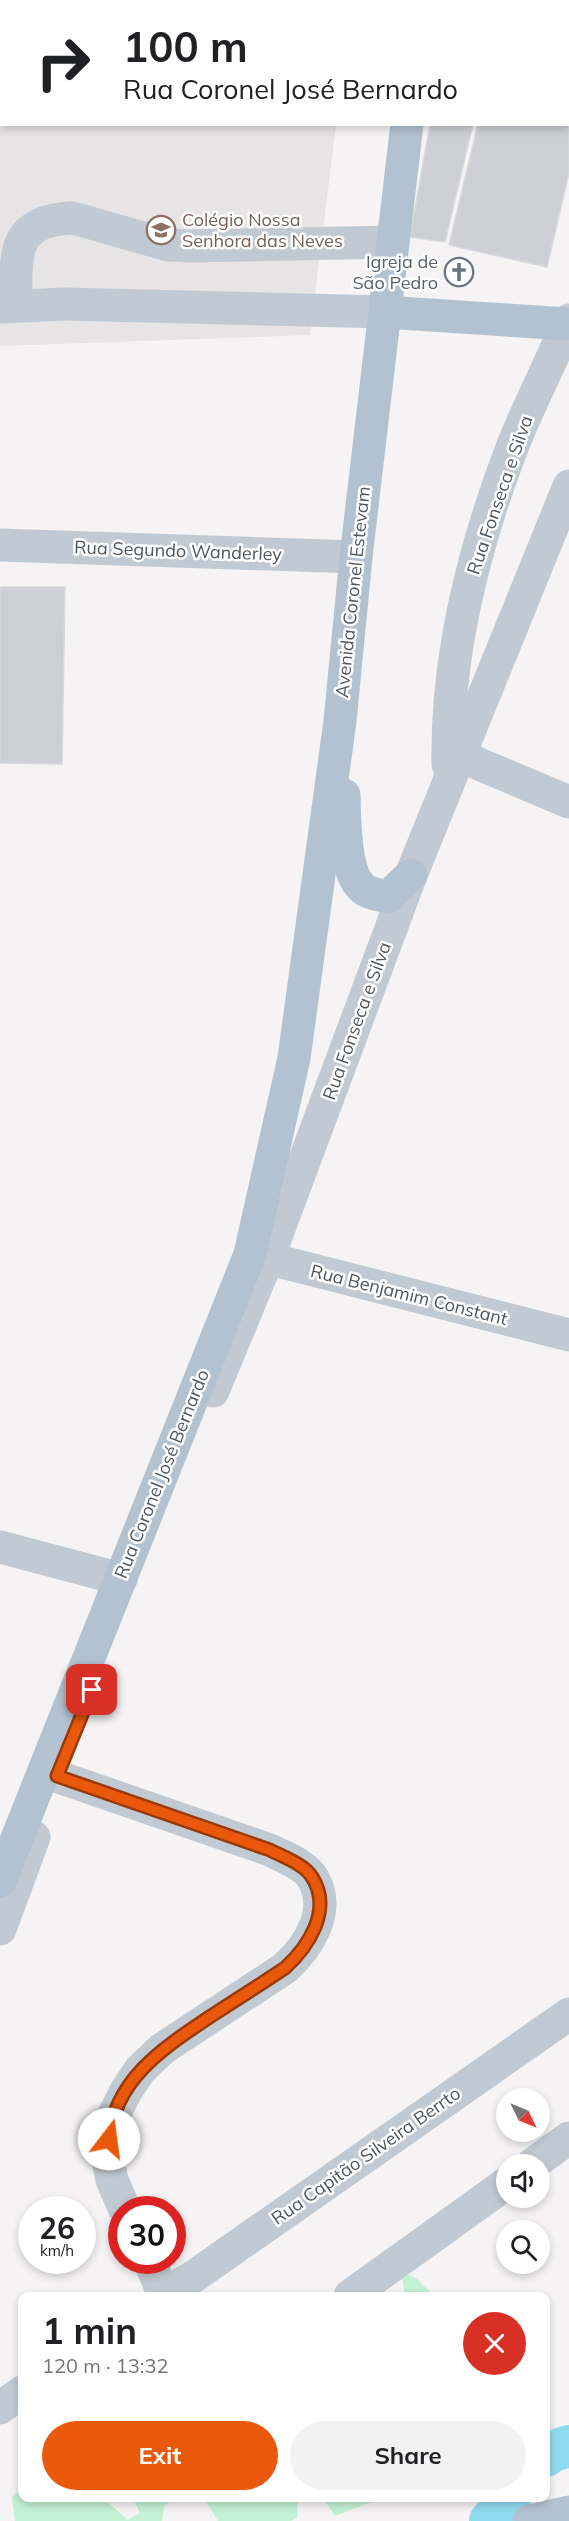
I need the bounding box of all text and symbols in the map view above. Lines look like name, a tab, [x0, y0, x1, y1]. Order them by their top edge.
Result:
text: 100 m	[123, 20, 248, 73]
icon: right	[24, 24, 102, 102]
text: Rua Coronel José Bernardo	[123, 72, 458, 106]
place label: Colégio Nossa Senhora das Neves	[182, 208, 343, 252]
school or university icon: Colégio Nossa Senhora das Neves	[145, 214, 177, 246]
place label: Igreja de São Pedro	[352, 250, 438, 294]
church icon: Igreja de São Pedro	[443, 256, 475, 288]
street label: Rua Fonseca e Silva	[462, 412, 537, 577]
street label: Avenida Coronel Estevam	[330, 485, 375, 699]
street label: Rua Segundo Wanderley	[74, 535, 283, 566]
street label: Rua Fonseca e Silva	[317, 939, 396, 1103]
street label: Rua Benjamim Constant	[308, 1259, 510, 1330]
street label: Rua Coronel José Bernardo	[109, 1366, 214, 1582]
pin	[66, 1664, 117, 1715]
icon: arrive	[75, 1673, 108, 1706]
street label: Rua Capitão Silveira Berrto	[267, 2081, 465, 2230]
north arrow	[496, 2088, 550, 2142]
map controls	[496, 2088, 550, 2274]
position arrow	[77, 2107, 141, 2171]
button: sound	[496, 2154, 550, 2208]
speed limit sign: 30	[108, 2196, 186, 2274]
text: 26	[39, 2209, 75, 2247]
button: search	[496, 2220, 550, 2274]
text: km/h	[40, 2241, 74, 2260]
text: 1 min	[42, 2308, 137, 2353]
button: close	[463, 2312, 526, 2375]
text: 120 m · 13:32	[42, 2353, 168, 2378]
button: Exit	[42, 2421, 278, 2490]
button: Share	[290, 2421, 526, 2490]

